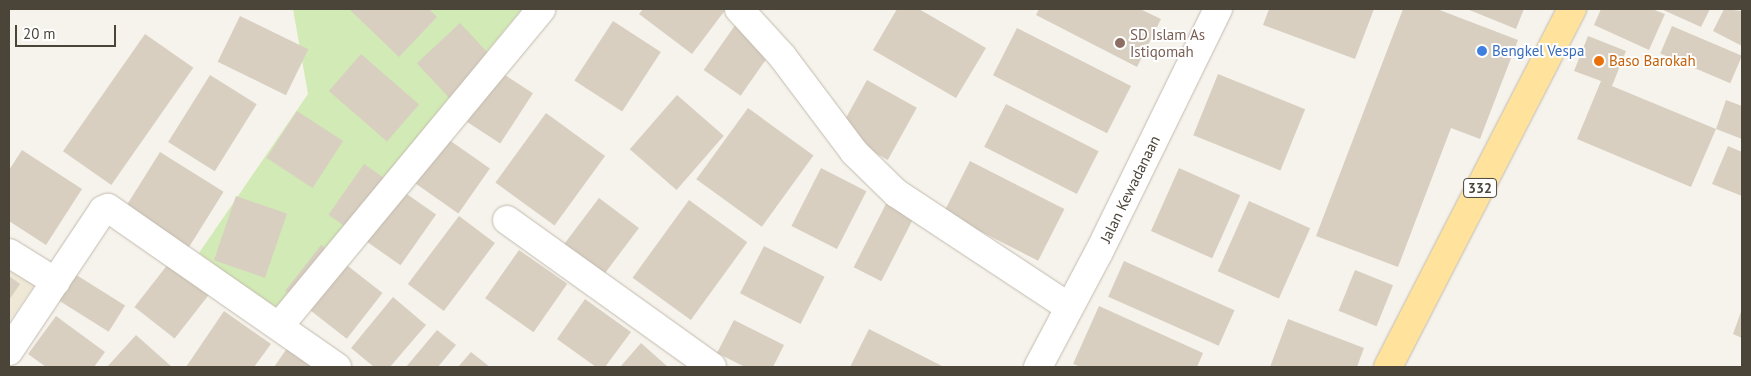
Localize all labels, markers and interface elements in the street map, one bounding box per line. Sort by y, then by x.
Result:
scale bar [18,15,119,47]
text: 20 m [23,24,56,43]
place label: SD Islam As Istiqomah [1130,25,1206,60]
marker: SD Islam As Istiqomah [1114,37,1126,49]
place label: Bengkel Vespa [1492,42,1585,60]
marker: Bengkel Vespa [1476,45,1488,57]
place label: Baso Barokah [1609,52,1696,70]
marker: Baso Barokah [1593,55,1605,67]
street label: Jalan Kewadanaan [1096,132,1164,246]
road number: 332 [1462,177,1498,200]

